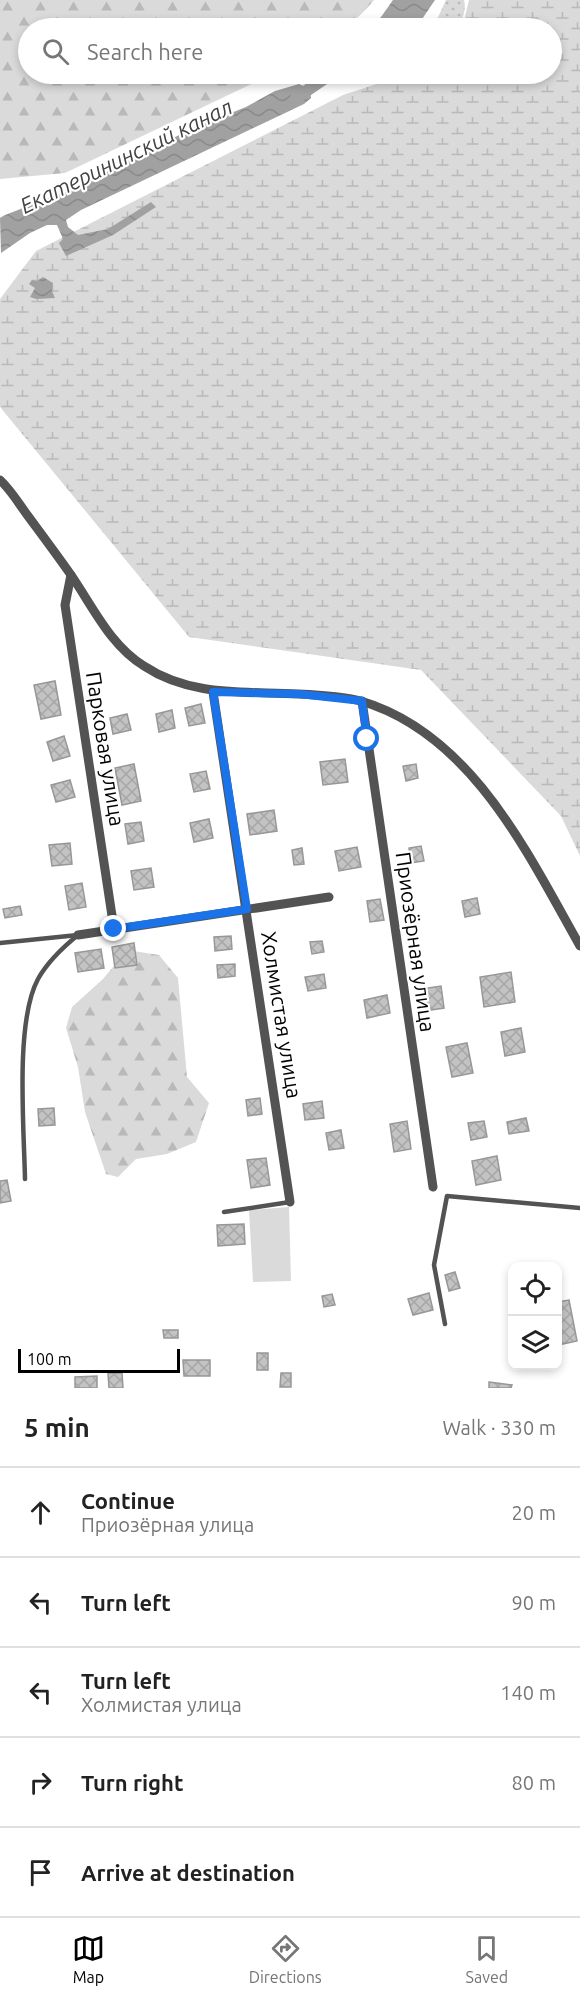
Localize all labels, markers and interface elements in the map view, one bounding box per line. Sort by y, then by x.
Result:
search box [18,18,562,84]
icon: search [39,35,72,68]
text: Search here [87,39,203,64]
water label: Екатерининский канал [16,93,236,218]
street label: Парковая улица [82,670,130,828]
route start [353,725,379,751]
street label: Приозёрная улица [391,850,441,1034]
route end [100,915,126,941]
street label: Холмистая улица [257,930,307,1100]
map controls [508,1262,562,1370]
button: locate [508,1262,562,1316]
button: layers [508,1316,562,1370]
scale bar [18,1346,180,1374]
text: 100 m [27,1350,72,1368]
text: 5 min [24,1413,90,1442]
text: Walk · 330 m [443,1416,556,1439]
text: Continue [81,1488,175,1513]
icon: ahead [24,1496,57,1529]
text: 20 m [512,1501,556,1524]
text: Приозёрная улица [81,1513,254,1536]
icon: left [24,1586,57,1619]
text: Turn left [81,1590,171,1615]
text: 90 m [512,1591,556,1614]
text: Turn left [81,1668,171,1693]
icon: left [24,1676,57,1709]
text: 140 m [500,1681,556,1704]
text: Холмистая улица [81,1693,242,1716]
icon: right [24,1766,57,1799]
text: Turn right [81,1770,183,1795]
text: 80 m [512,1771,556,1794]
icon: arrive [24,1856,57,1889]
text: Arrive at destination [81,1860,295,1885]
tab: Map [72,1932,105,1986]
tab: Directions [249,1932,322,1986]
tab: Saved [466,1932,508,1986]

